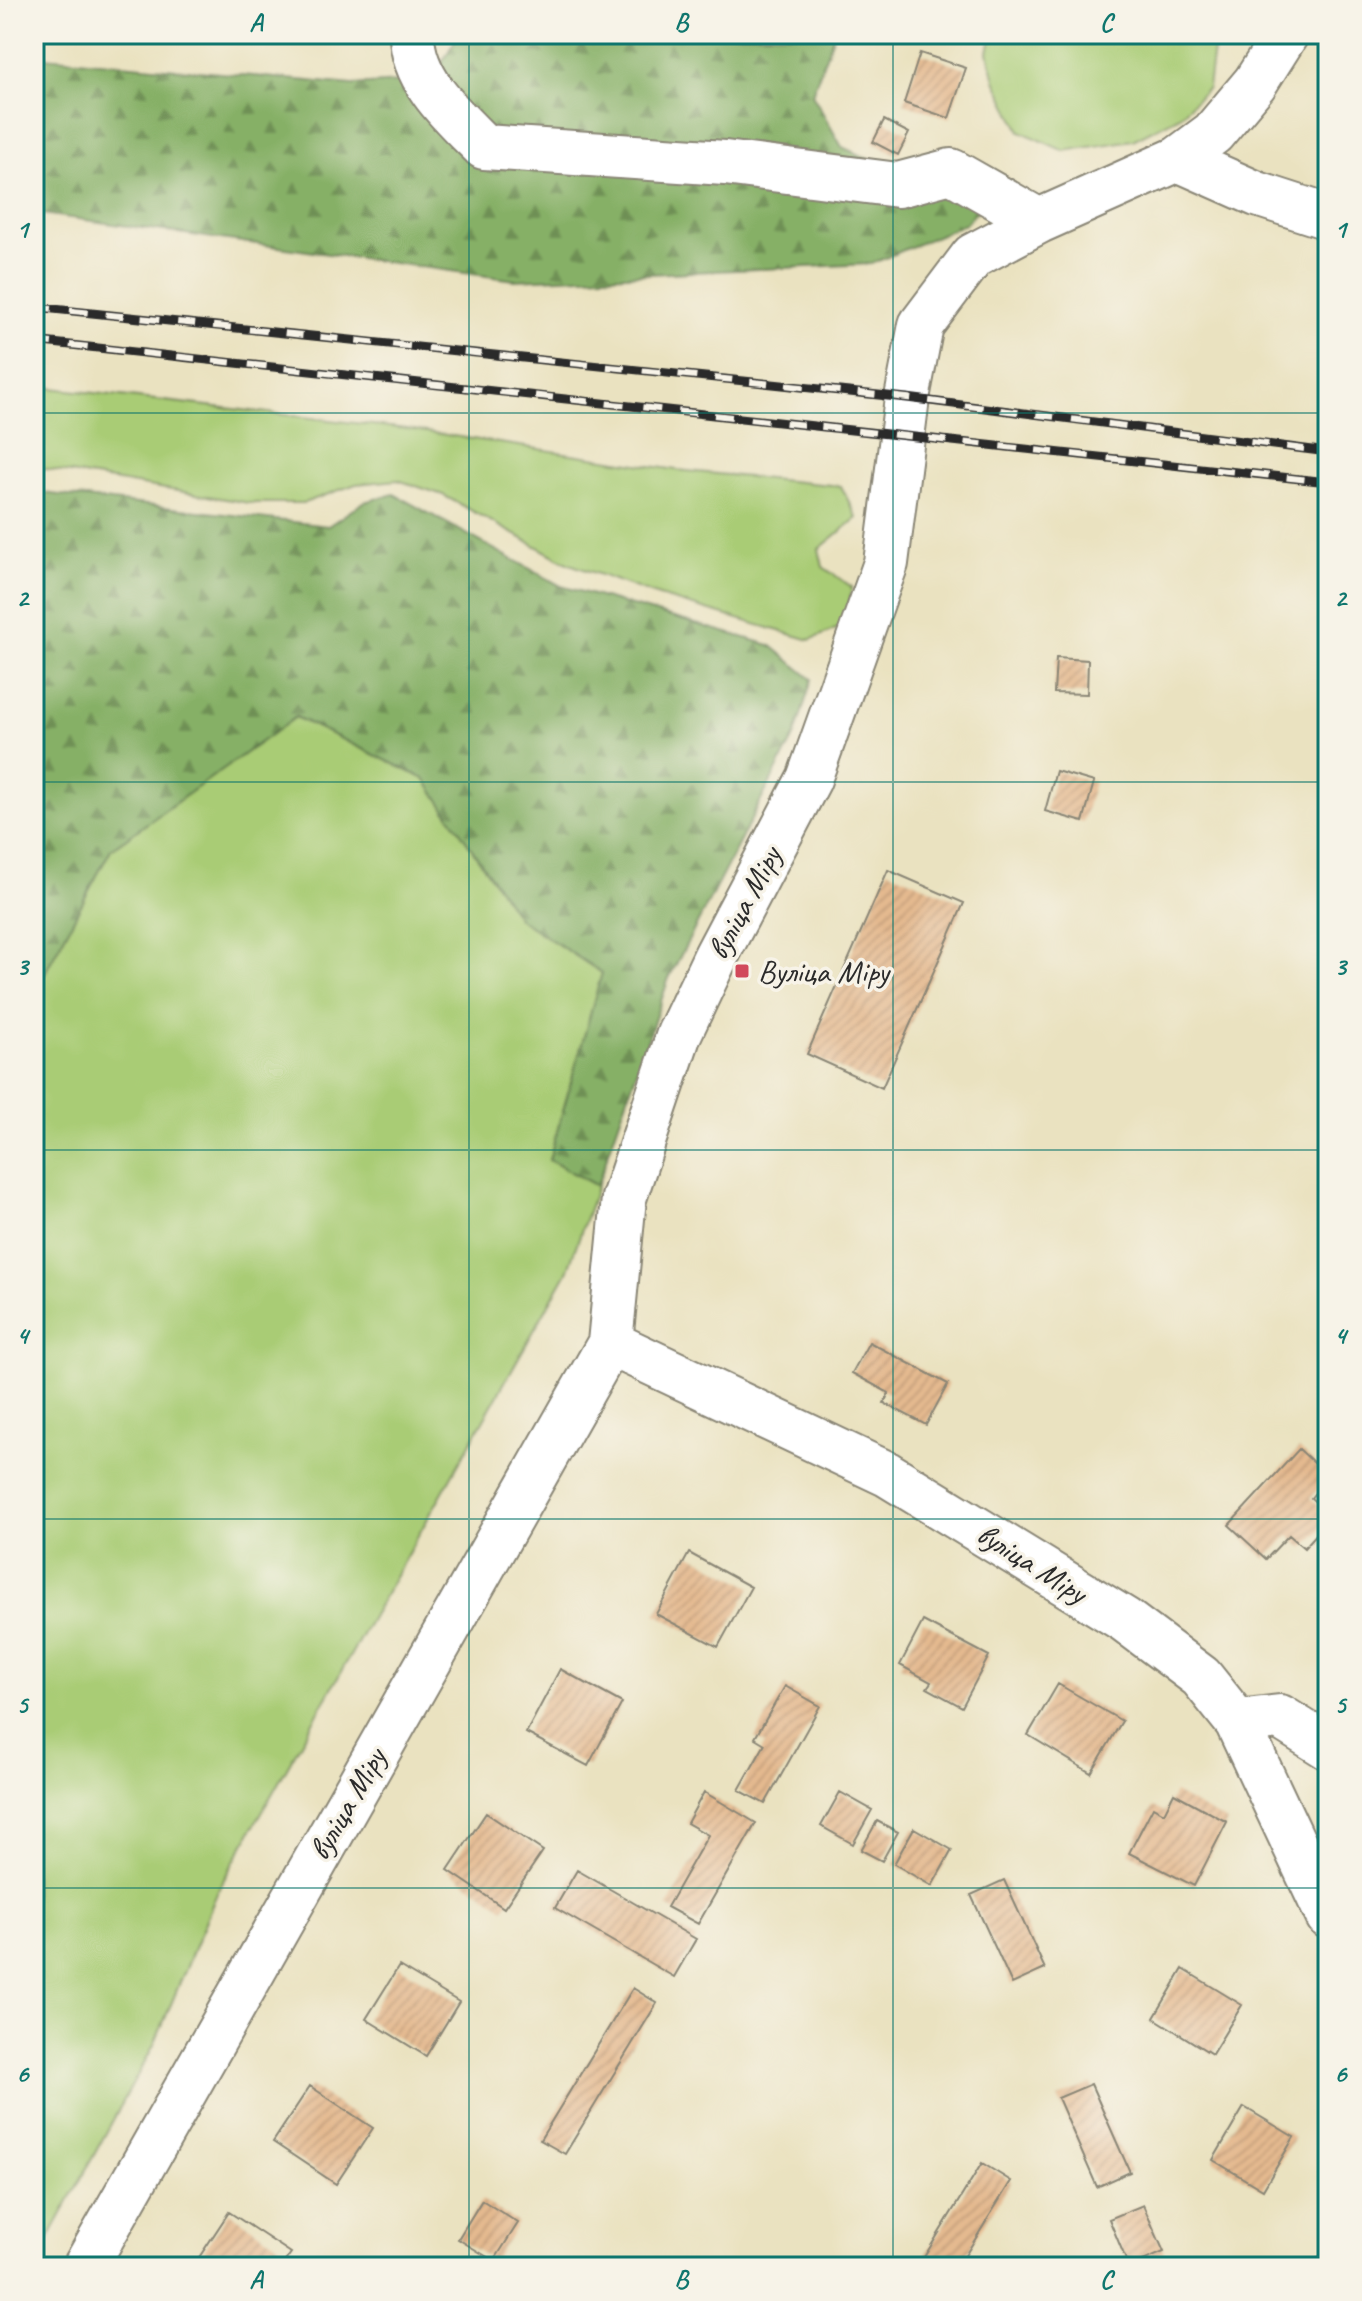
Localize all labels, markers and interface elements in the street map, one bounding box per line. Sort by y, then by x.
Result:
text: A [249,6,264,39]
text: B [674,6,690,39]
text: C [1100,6,1116,39]
text: 1 [16,213,31,246]
text: 1 [1334,213,1349,246]
text: 2 [16,581,30,614]
text: 2 [1334,581,1348,614]
street label: вуліца Міру [697,837,792,967]
text: 3 [16,950,30,983]
text: 3 [1334,950,1348,983]
place label: Вуліца Міру [758,951,892,992]
marker: Вуліца Міру [733,962,751,980]
text: 4 [16,1319,31,1352]
text: 4 [1334,1319,1349,1352]
street label: вуліца Міру [969,1513,1097,1614]
text: 5 [16,1688,30,1721]
text: 5 [1334,1688,1348,1721]
street label: вуліца Міру [299,1738,397,1867]
text: 6 [16,2057,30,2090]
text: 6 [1334,2057,1348,2090]
text: A [249,2263,264,2296]
text: B [674,2263,690,2296]
text: C [1100,2263,1116,2296]

